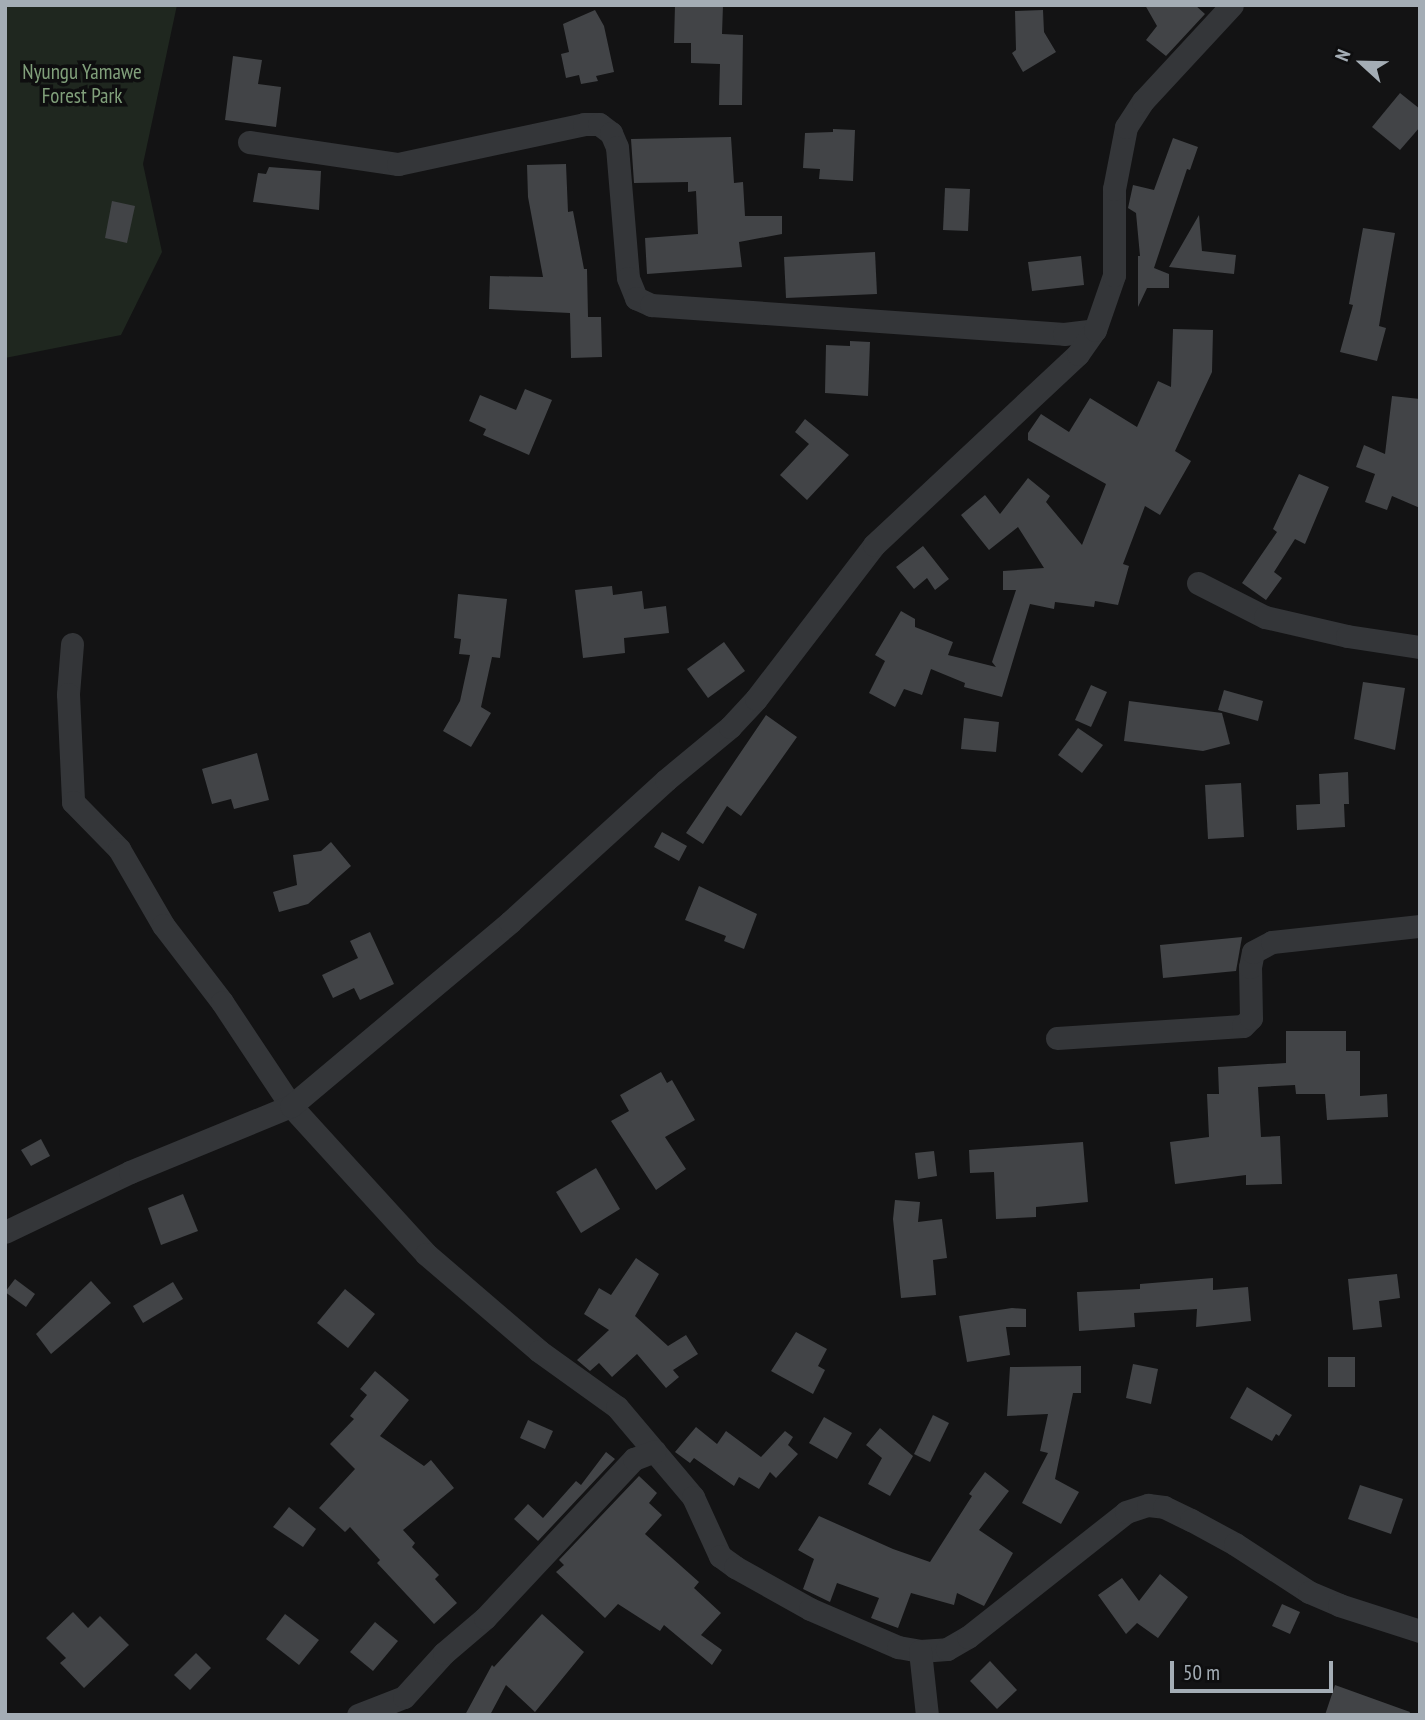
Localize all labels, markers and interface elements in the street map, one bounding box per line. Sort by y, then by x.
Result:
north arrow [1327,28,1397,98]
text: N [1329,46,1356,64]
park label: Nyungu Yamawe Forest Park [22,59,142,109]
scale bar [1173,1646,1336,1690]
text: 50 m [1183,1659,1220,1686]

